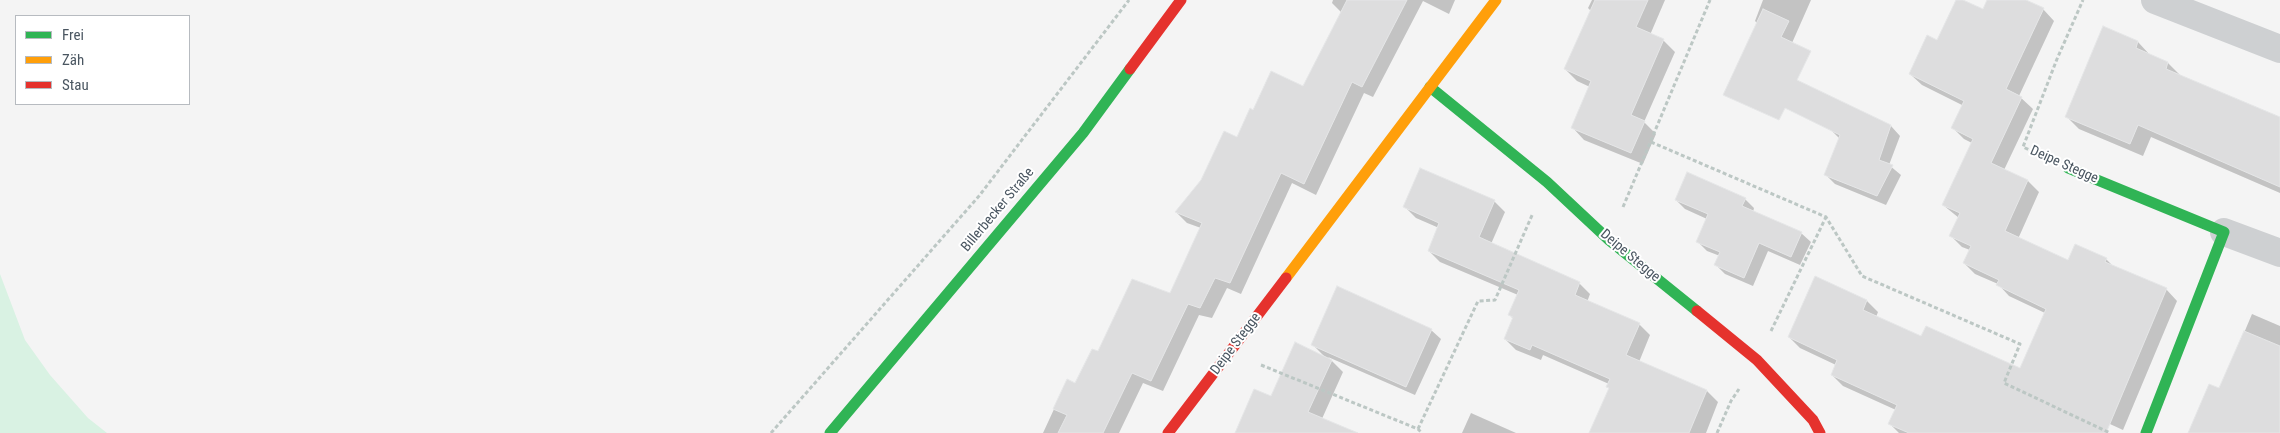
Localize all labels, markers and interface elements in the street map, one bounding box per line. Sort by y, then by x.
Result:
legend [15,15,190,105]
text: Frei [62,26,84,44]
text: Zäh [62,51,84,69]
text: Stau [62,76,89,94]
street label: Deipe Stegge [2027,143,2101,187]
street label: Billerbecker Straße [958,165,1038,255]
street label: Deipe Stegge [1597,226,1663,286]
street label: Deipe Stegge [1207,310,1265,378]

